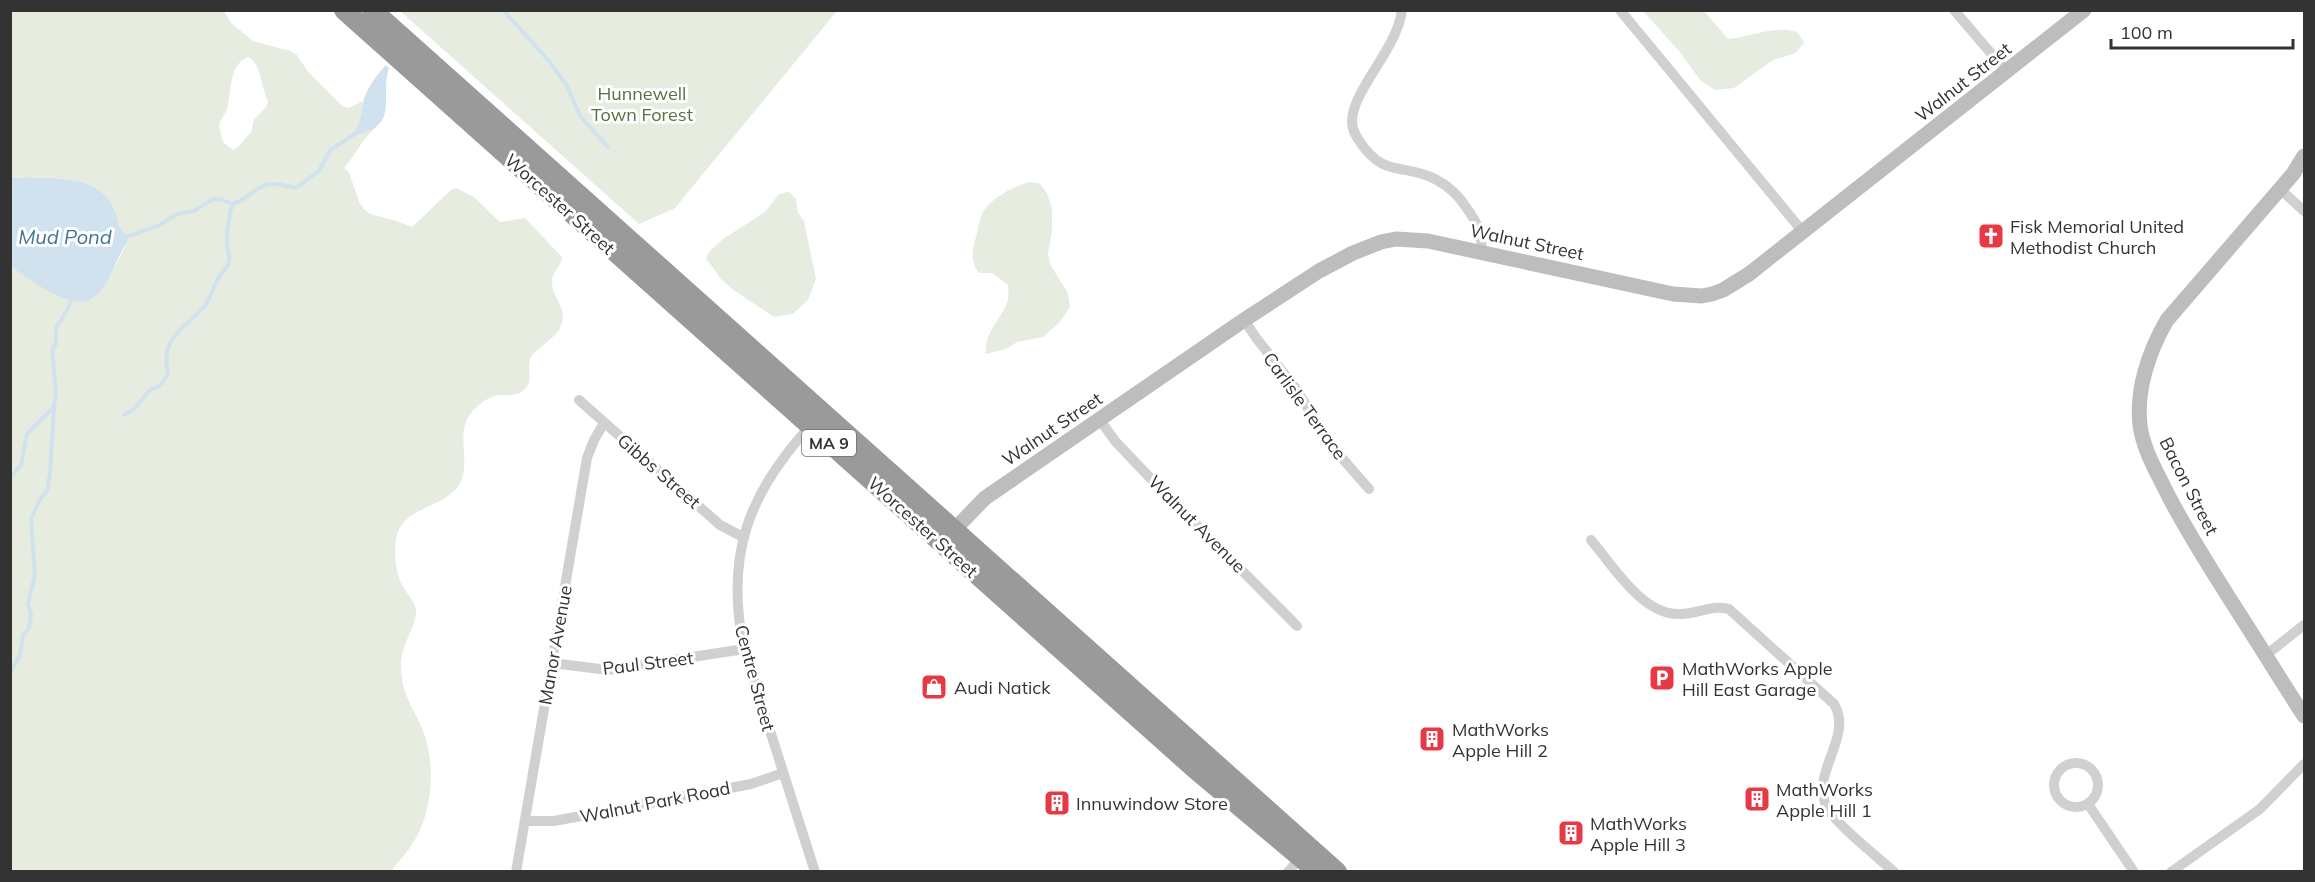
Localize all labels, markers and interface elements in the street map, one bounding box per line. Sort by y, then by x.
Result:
scale bar [2111,12,2292,50]
text: 100 m [2120,21,2173,44]
street label: Walnut Street [1910,37,2016,127]
park label: Hunnewell Town Forest [591,82,693,126]
street label: Worcester Street [500,149,620,259]
place label: Fisk Memorial United Methodist Church [2010,215,2184,259]
street label: Walnut Street [1468,219,1586,265]
church icon: Fisk Memorial United Methodist Church [1976,221,2006,251]
water label: Mud Pond [18,224,112,249]
street label: Carlisle Terrace [1258,348,1352,464]
street label: Walnut Street [998,387,1106,471]
street label: Gibbs Street [613,429,705,513]
road number: MA 9 [802,430,856,456]
street label: Bacon Street [2154,433,2224,539]
street label: Walnut Avenue [1143,470,1251,578]
street label: Worcester Street [863,472,983,582]
street label: Manor Avenue [533,583,577,707]
street label: Centre Street [730,622,780,734]
street label: Paul Street [601,646,695,680]
place label: MathWorks Apple Hill East Garage [1682,657,1833,701]
parking icon: MathWorks Apple Hill East Garage [1647,663,1677,693]
shop icon: Audi Natick [919,672,949,702]
place label: Audi Natick [954,676,1051,699]
place label: MathWorks Apple Hill 2 [1452,718,1549,762]
building icon: MathWorks Apple Hill 2 [1417,724,1447,754]
street label: Walnut Park Road [578,776,732,828]
place label: MathWorks Apple Hill 1 [1776,778,1873,822]
building icon: MathWorks Apple Hill 1 [1742,784,1772,814]
building icon: Innuwindow Store [1042,788,1072,818]
place label: Innuwindow Store [1076,792,1228,815]
place label: MathWorks Apple Hill 3 [1590,812,1687,856]
building icon: MathWorks Apple Hill 3 [1556,818,1586,848]

